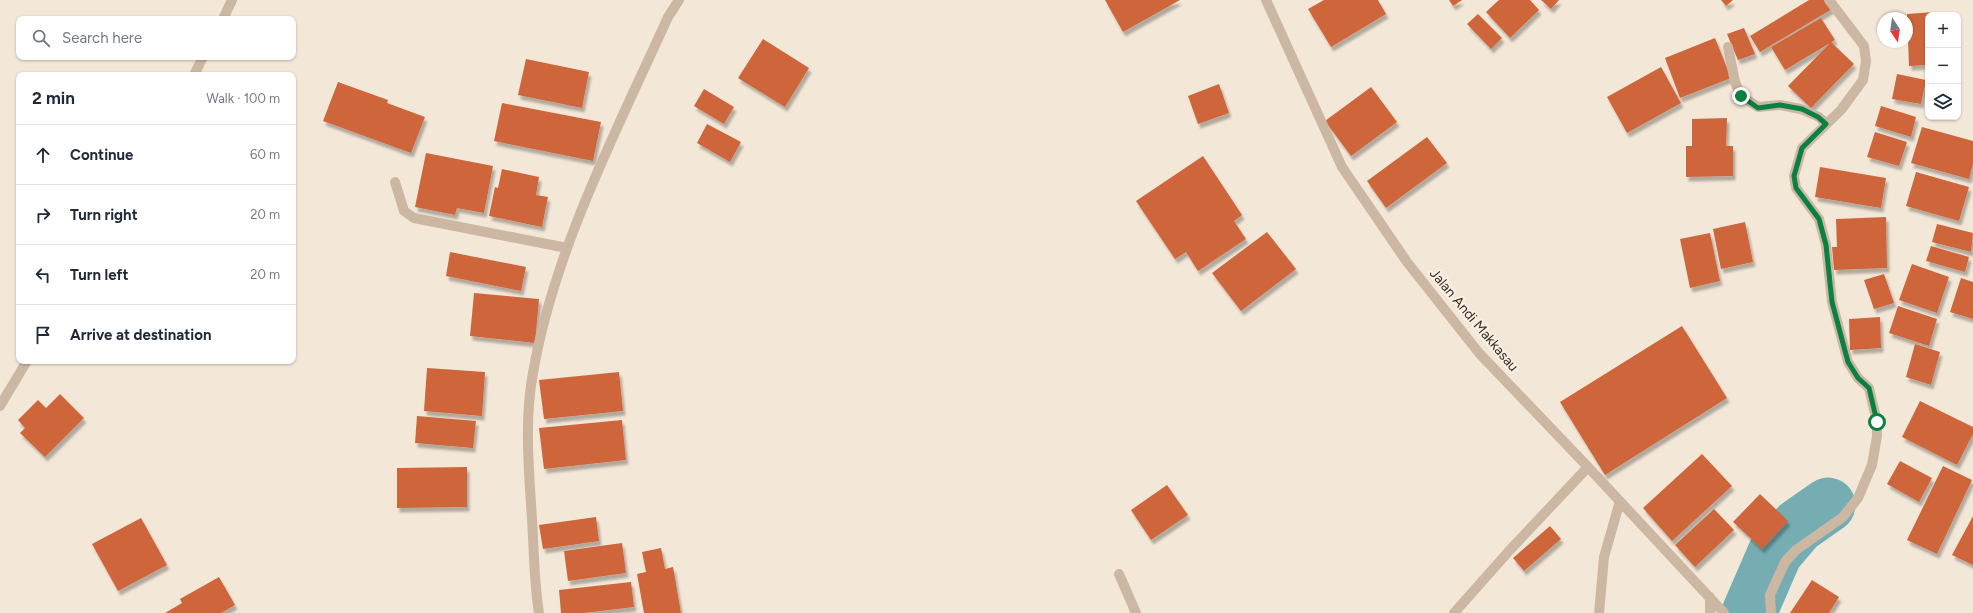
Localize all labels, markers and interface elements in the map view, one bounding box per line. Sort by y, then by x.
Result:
north arrow [1877,12,1913,48]
map controls [1925,12,1961,120]
button: + [1925,12,1961,48]
search box [16,16,296,60]
icon: search [30,27,52,49]
text: Search here [62,29,142,47]
button: − [1925,48,1961,84]
button: layers [1925,84,1961,120]
route end [1732,87,1750,105]
text: 2 min [32,88,75,108]
text: Walk · 100 m [206,91,280,106]
icon: ahead [32,144,54,166]
text: Continue [70,146,133,164]
text: 60 m [250,147,280,162]
icon: right [32,204,54,226]
text: Turn right [70,206,138,224]
text: 20 m [250,207,280,222]
icon: left [32,264,54,286]
street label: Jalan Andi Makkasau [1426,265,1522,375]
text: Turn left [70,266,128,284]
text: 20 m [250,267,280,282]
icon: arrive [32,324,54,346]
text: Arrive at destination [70,326,211,344]
route start [1868,413,1886,431]

